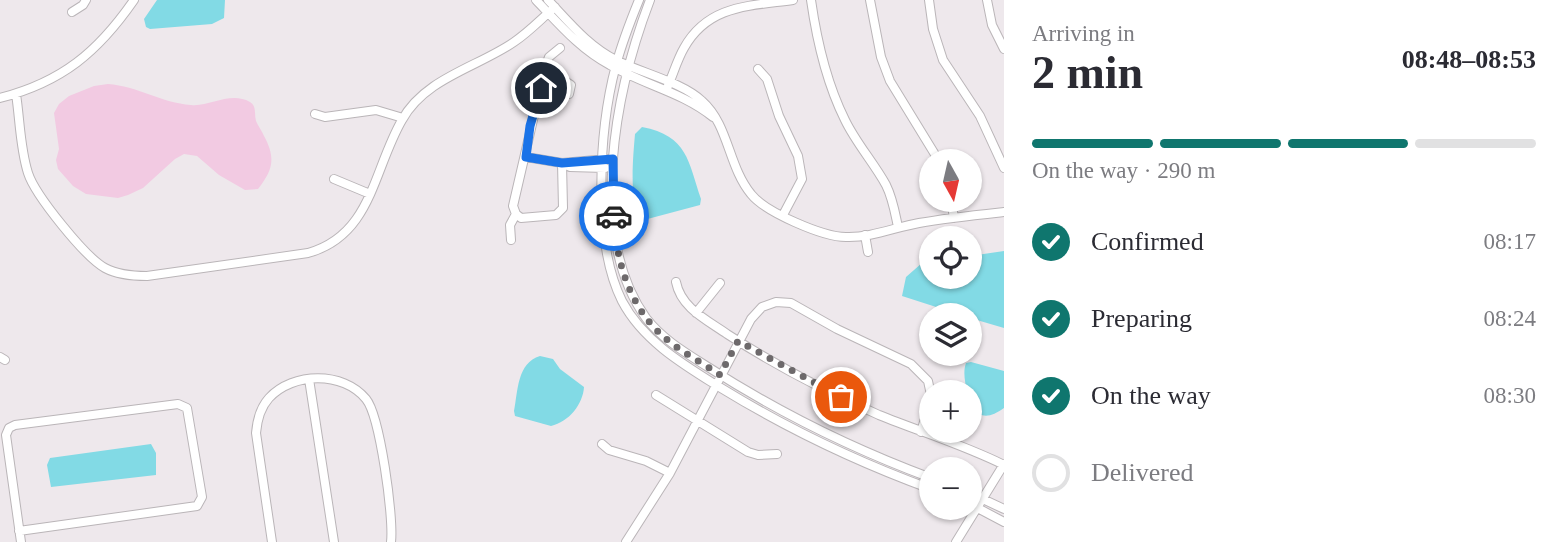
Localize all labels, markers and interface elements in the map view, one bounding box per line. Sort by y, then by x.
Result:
text: Arriving in [1032,21,1135,46]
text: 08:48–08:53 [1402,45,1536,74]
text: 2 min [1032,47,1143,98]
pin [511,58,571,118]
icon: home [522,69,560,107]
north arrow [919,149,982,212]
map controls [919,149,982,520]
text: On the way · 290 m [1032,158,1215,183]
courier [579,181,649,251]
icon: car [595,197,633,235]
icon: check [1032,223,1070,261]
button: locate [919,226,982,289]
text: Confirmed [1091,227,1204,256]
text: 08:17 [1484,229,1536,254]
icon: check [1032,300,1070,338]
button: layers [919,303,982,366]
text: Preparing [1091,304,1192,333]
text: 08:24 [1484,306,1536,331]
pin [811,367,871,427]
icon: check [1032,377,1070,415]
icon: bag [822,378,860,416]
button: + [919,380,982,443]
text: On the way [1091,381,1211,410]
text: 08:30 [1484,383,1536,408]
button: − [919,457,982,520]
text: Delivered [1091,458,1194,487]

